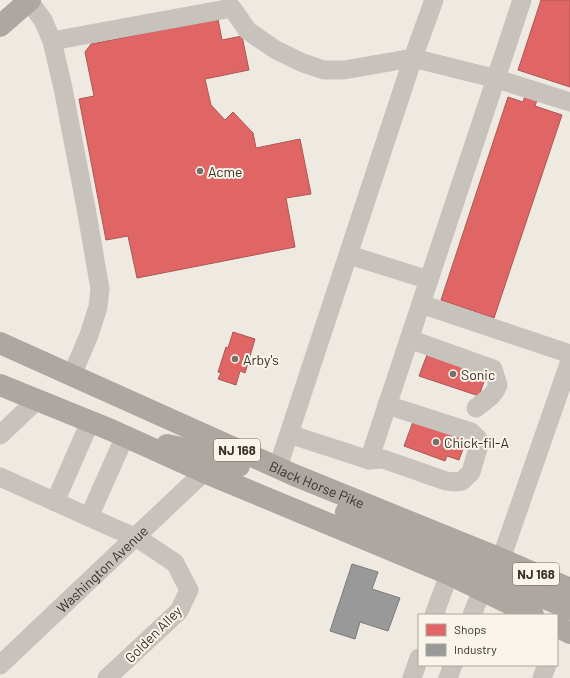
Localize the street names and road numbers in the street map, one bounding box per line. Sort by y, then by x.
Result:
road number: NJ 168 [214,439,260,461]
street label: Black Horse Pike [267,457,367,511]
street label: Washington Avenue [53,522,151,616]
road number: NJ 168 [513,563,559,585]
street label: Golden Alley [121,602,185,666]

